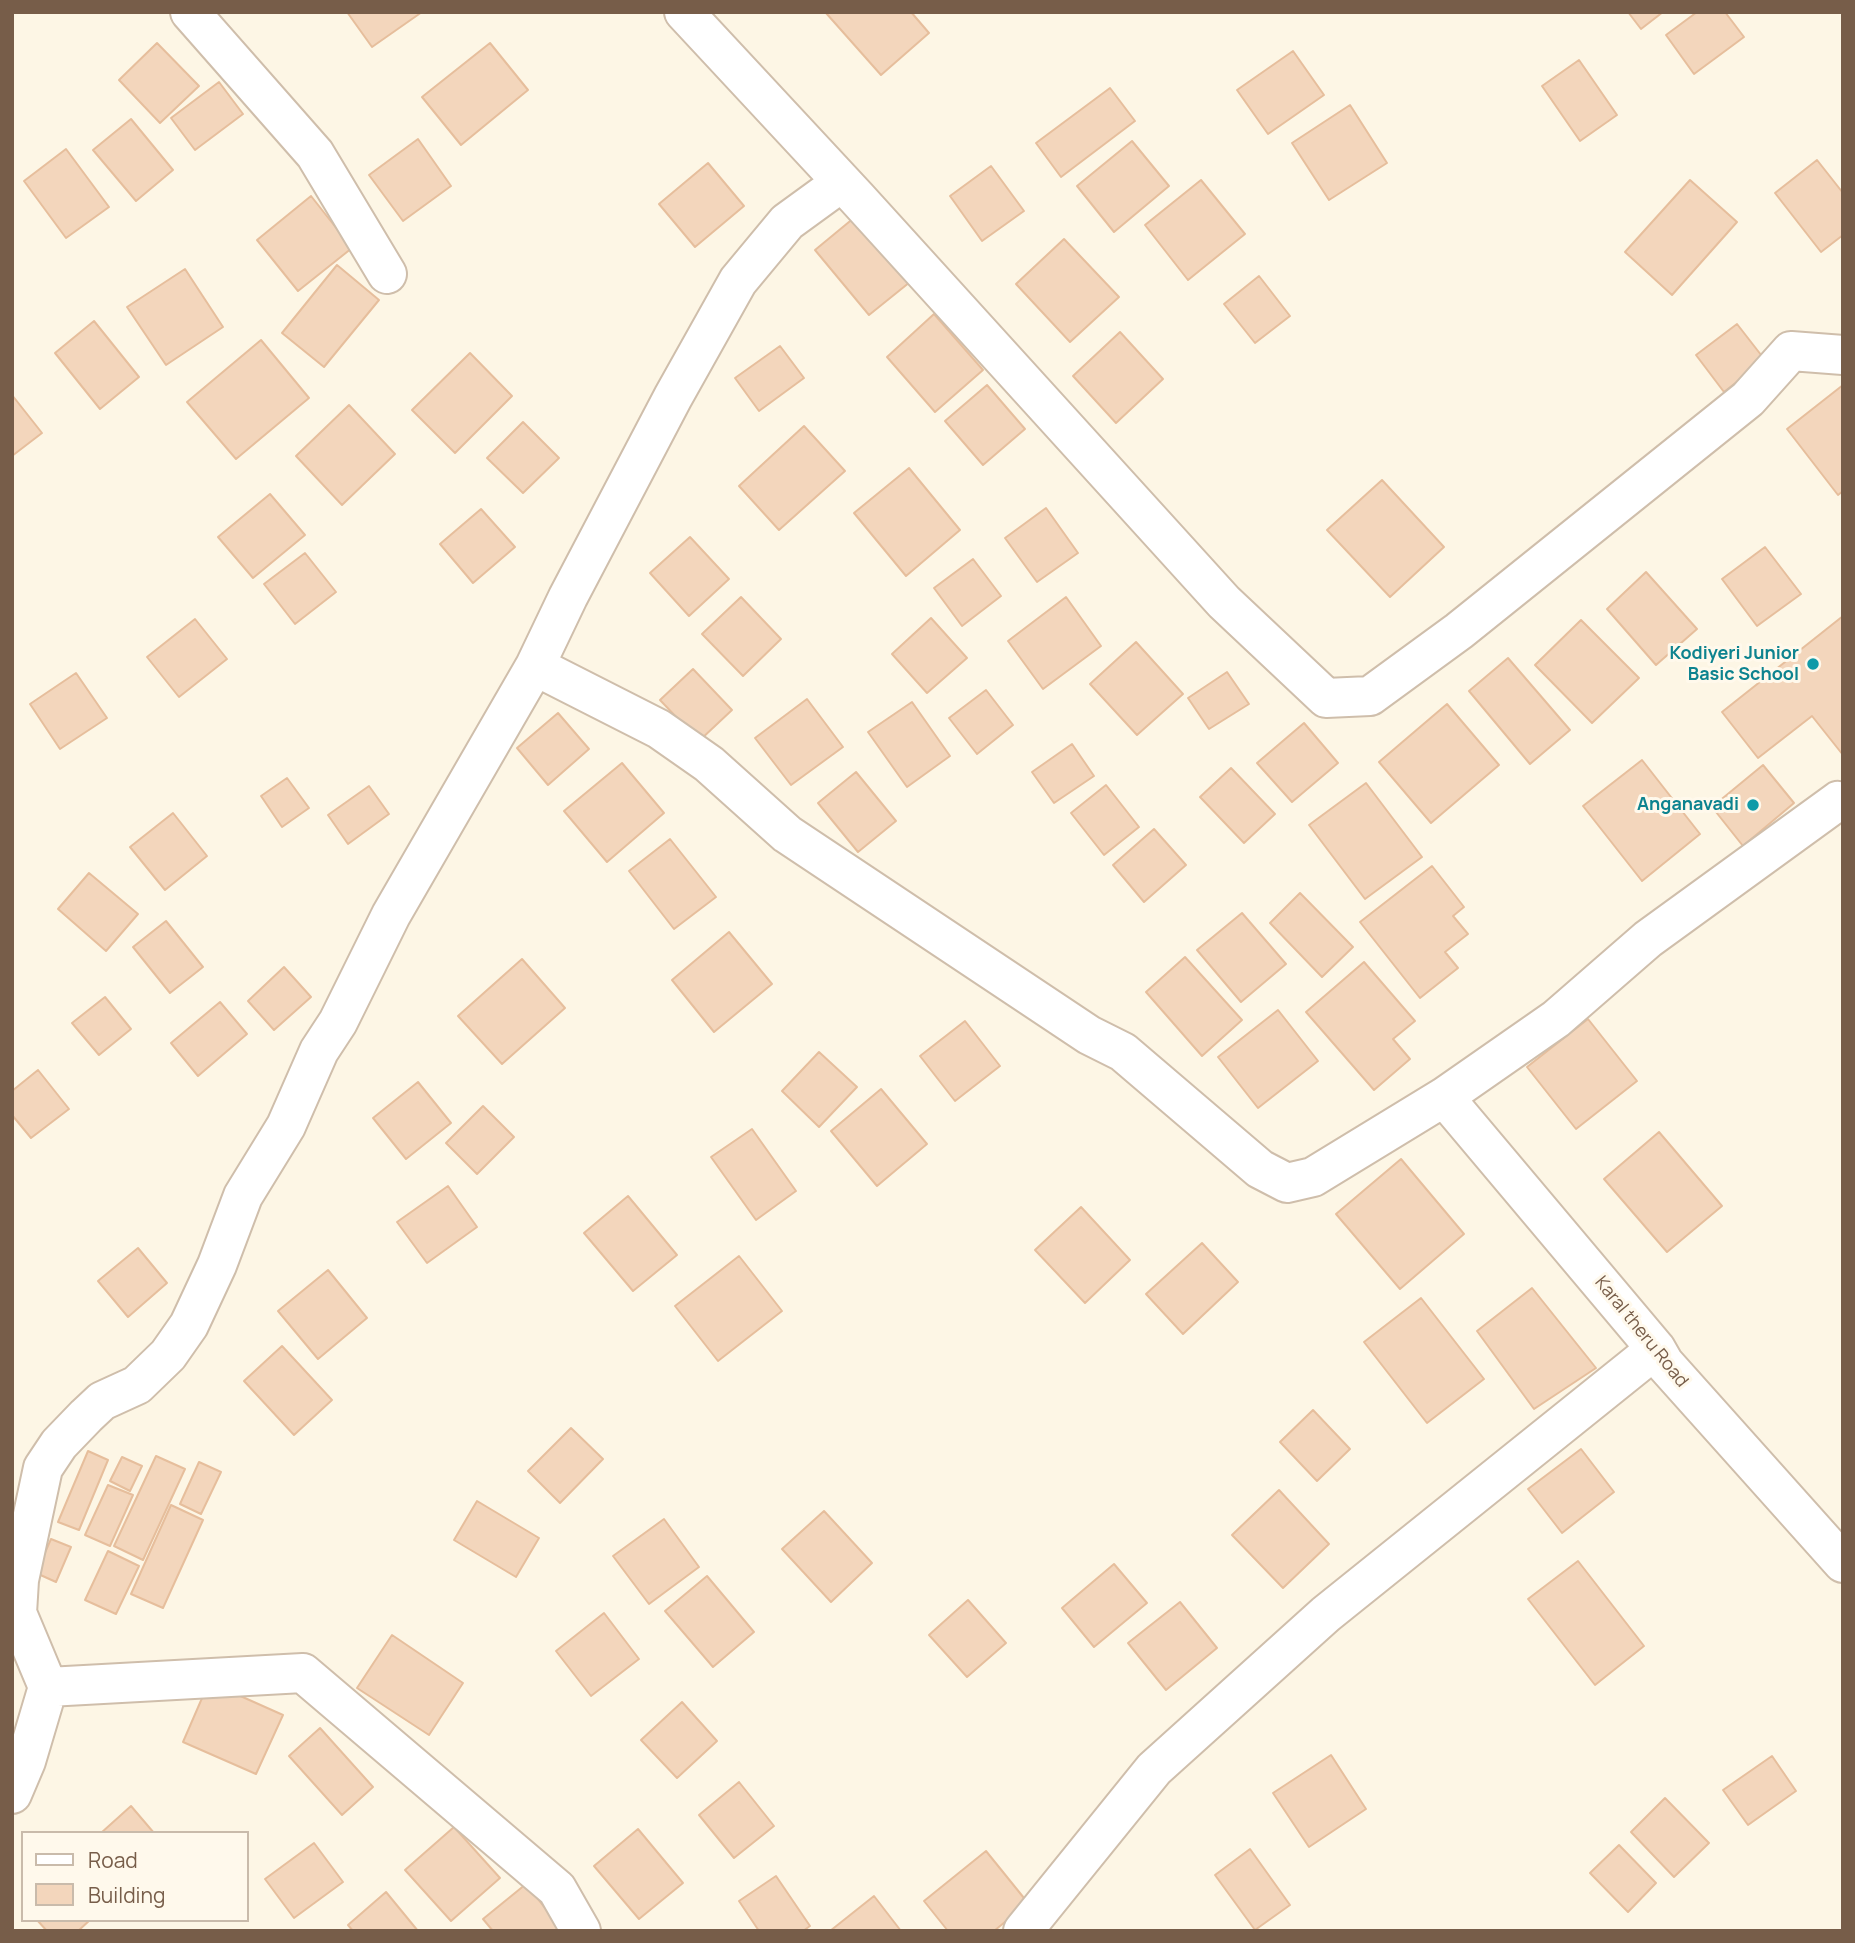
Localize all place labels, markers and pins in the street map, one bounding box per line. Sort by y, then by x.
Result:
place label: Kodiyeri Junior Basic School [1670,643,1799,686]
marker: Kodiyeri Junior Basic School [1805,656,1821,672]
place label: Anganavadi [1637,794,1739,816]
marker: Anganavadi [1745,797,1761,813]

